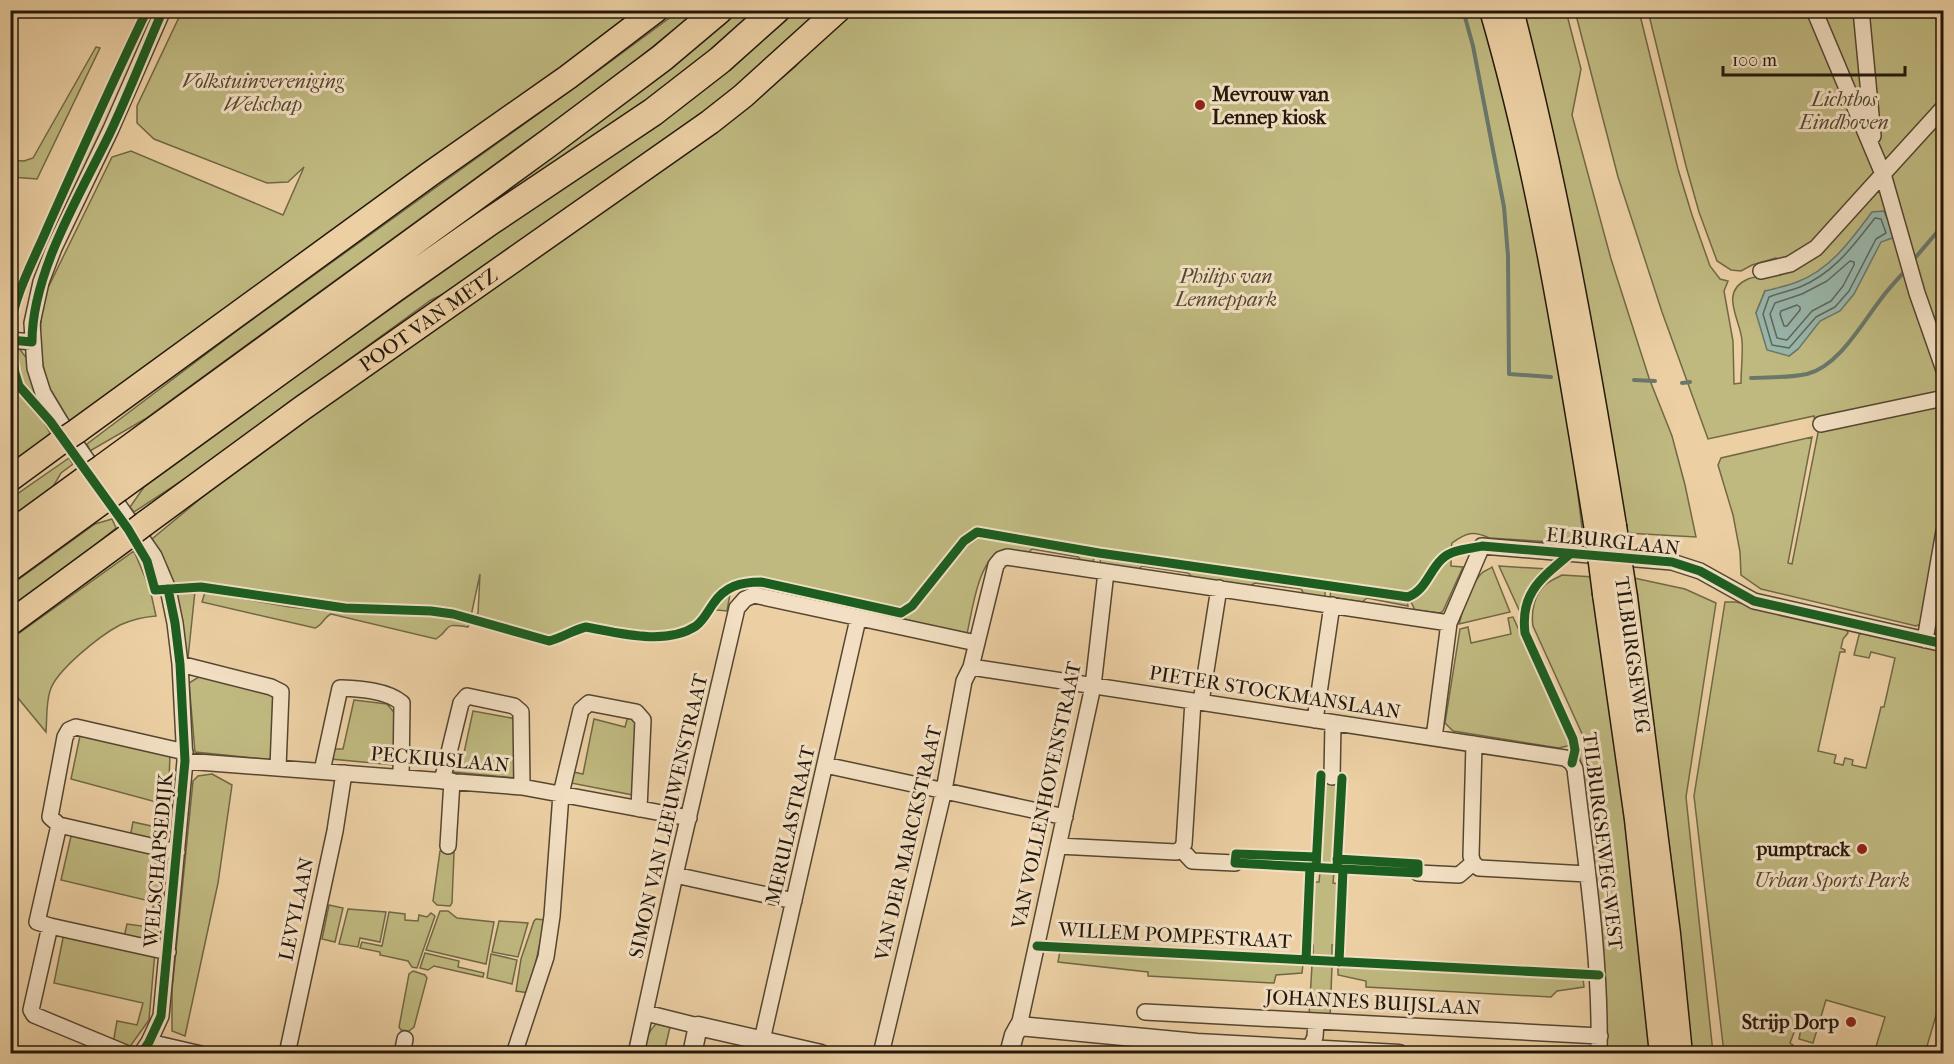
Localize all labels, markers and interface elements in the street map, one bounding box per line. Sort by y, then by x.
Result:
scale bar [1723,39,1904,77]
text: 100 m [1732,50,1777,71]
park label: Volkstuinvereniging Welschap [182,70,345,116]
place label: Mevrouw van Lennep kiosk [1211,83,1330,129]
park label: Lichtbos Eindhoven [1798,88,1889,134]
marker: Mevrouw van Lennep kiosk [1193,98,1207,112]
street label: POOT VAN METZ [355,263,502,377]
park label: Philips van Lenneppark [1173,265,1277,311]
street label: ELBURGLAAN [1545,523,1681,560]
street label: TILBURGSEWEG [1610,575,1655,735]
street label: VAN VOLLENHOVENSTRAAT [1007,659,1086,932]
street label: PIETER STOCKMANSLAAN [1148,661,1402,724]
street label: SIMON VAN LEEUWENSTRAAT [625,671,713,961]
street label: VAN DER MARCKSTRAAT [870,723,947,964]
street label: TILBURGSEWEG-WEST [1578,731,1627,952]
street label: PECKIUSLAAN [370,742,510,777]
street label: MERULASTRAAT [761,743,820,907]
street label: WELSCHAPSEDIJK [139,770,178,950]
place label: pumptrack [1756,838,1851,861]
marker: pumptrack [1855,842,1869,856]
street label: LEVYLAAN [274,855,319,963]
park label: Urban Sports Park [1754,869,1910,892]
street label: WILLEM POMPESTRAAT [1057,918,1293,953]
street label: JOHANNES BUIJSLAAN [1262,985,1482,1020]
place label: Strijp Dorp [1742,1011,1839,1034]
marker: Strijp Dorp [1844,1015,1858,1029]

